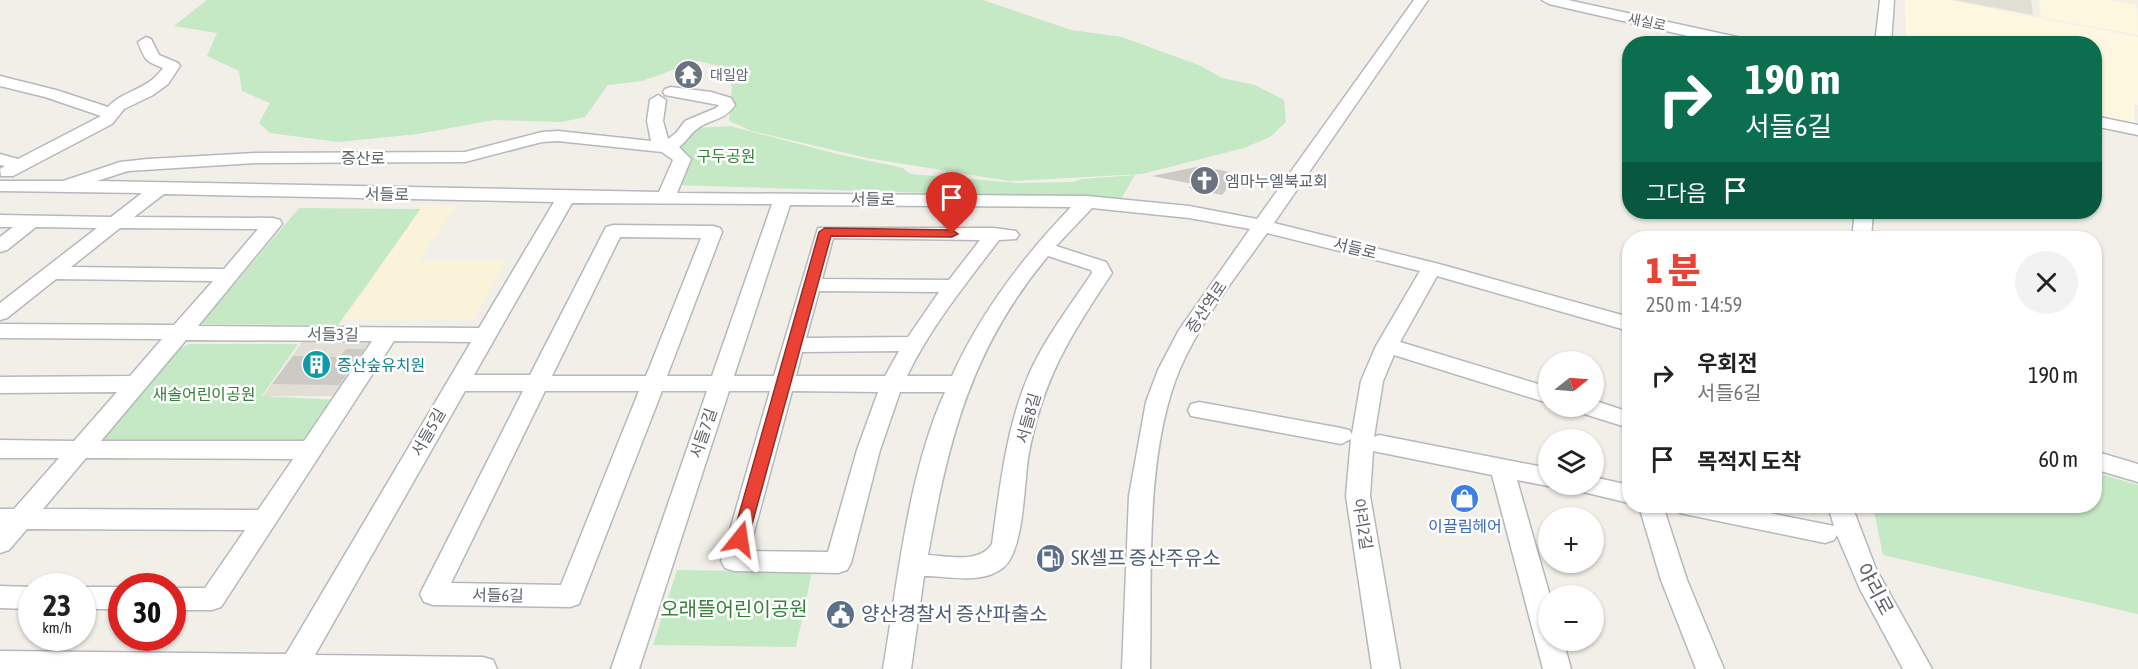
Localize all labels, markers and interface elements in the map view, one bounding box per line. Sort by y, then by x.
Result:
street label: 새실로 [1626,10,1668,34]
text: 190 m [1745,55,1840,103]
temple icon: 대일암 [673,59,705,91]
icon: right [1646,60,1724,138]
place label: 대일암 [710,67,749,83]
text: 서들6길 [1745,111,1832,142]
park label: 구두공원 [697,147,755,165]
street label: 증산로 [341,149,385,167]
church icon: 엠마누엘북교회 [1188,165,1220,197]
pin [926,172,977,234]
place label: 엠마누엘북교회 [1225,172,1328,190]
icon: arrive [1719,174,1752,207]
text: 그다음 [1646,180,1707,206]
icon: arrive [935,181,968,214]
street label: 서들로 [365,185,410,203]
street label: 서들로 [851,190,896,208]
street label: 서들로 [1331,234,1379,262]
text: 1 분 [1646,249,1701,291]
button: close [2015,251,2078,314]
street label: 증산역로 [1182,277,1230,336]
text: 250 m · 14:59 [1646,293,1742,316]
street label: 서들3길 [307,325,359,343]
building icon: 증산숲유치원 [300,349,332,381]
text: 우회전 [1697,350,1758,376]
north arrow [1538,351,1604,417]
map controls [1538,351,1604,651]
place label: 증산숲유치원 [337,356,425,374]
icon: right [1646,359,1679,392]
text: 190 m [2028,362,2078,388]
text: 서들6길 [1697,381,1762,404]
park label: 새솔어린이공원 [152,385,256,403]
street label: 서들8길 [1012,391,1044,445]
street label: 서들5길 [407,405,449,459]
street label: 서들7길 [686,406,720,460]
button: layers [1538,429,1604,495]
icon: arrive [1646,443,1679,476]
text: 60 m [2038,446,2078,472]
text: 목적지 도착 [1697,448,1801,474]
shop icon: 이끌림헤어 [1449,482,1481,514]
street label: 야리2길 [1350,497,1376,551]
position arrow [708,507,772,571]
button: + [1538,507,1604,573]
place label: 이끌림헤어 [1428,517,1502,535]
fuel station icon: SK셀프 증산주유소 [1034,542,1066,574]
place label: SK셀프 증산주유소 [1071,546,1221,569]
street label: 야리로 [1852,559,1899,619]
speed limit sign: 30 [108,573,186,651]
button: − [1538,585,1604,651]
street label: 서들6길 [472,586,524,604]
text: 23 [43,588,71,622]
park label: 오래뜰어린이공원 [660,597,808,620]
public building icon: 양산경찰서 증산파출소 [824,598,856,630]
place label: 양산경찰서 증산파출소 [861,602,1048,625]
text: km/h [42,619,72,636]

